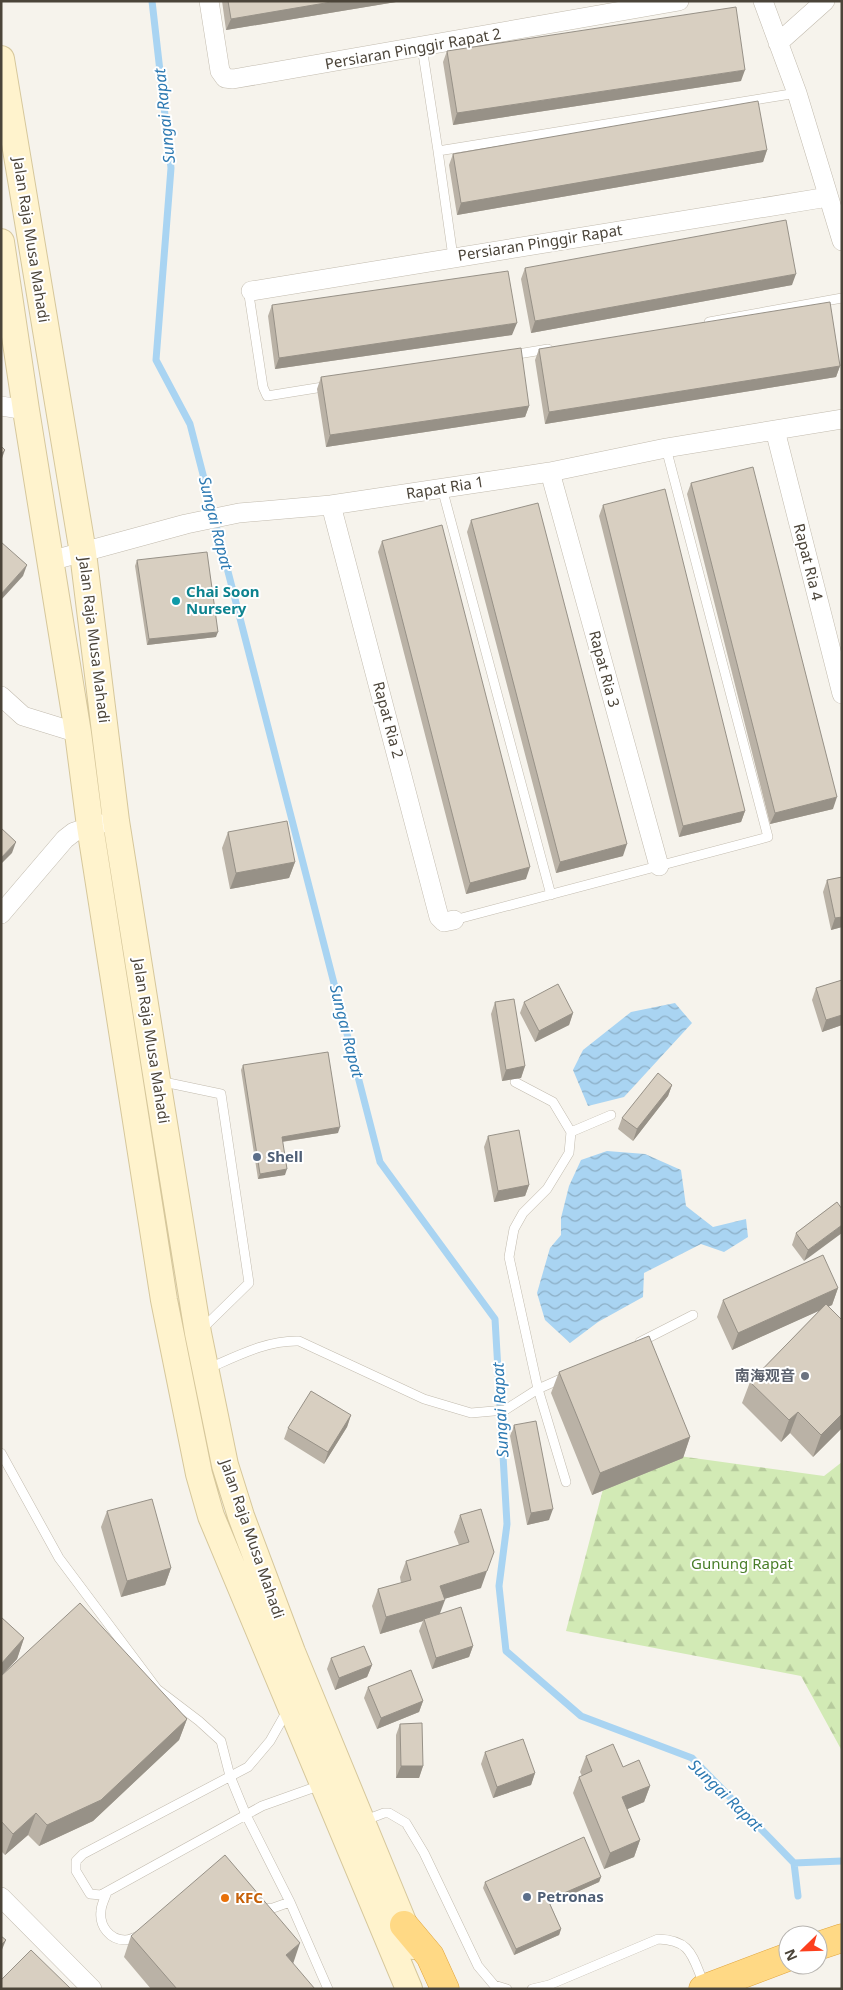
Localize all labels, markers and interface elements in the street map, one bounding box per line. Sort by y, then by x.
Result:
street label: Persiaran Pinggir Rapat 2 [323,23,503,73]
water label: Sungai Rapat [148,67,180,164]
street label: Jalan Raja Musa Mahadi [9,154,55,324]
street label: Persiaran Pinggir Rapat [456,219,624,265]
street label: Rapat Ria 1 [404,471,485,503]
water label: Sungai Rapat [194,474,238,572]
street label: Rapat Ria 4 [790,521,828,603]
street label: Jalan Raja Musa Mahadi [75,554,115,724]
place label: Chai Soon Nursery [186,581,260,618]
marker: Chai Soon Nursery [170,595,182,607]
street label: Rapat Ria 3 [585,628,625,709]
street label: Rapat Ria 2 [369,679,409,760]
street label: Jalan Raja Musa Mahadi [129,955,175,1125]
water label: Sungai Rapat [325,982,369,1080]
place label: Shell [267,1146,303,1166]
marker: Shell [251,1151,263,1163]
water label: Sungai Rapat [486,1361,513,1458]
place label: 南海观音 [735,1365,795,1385]
marker: 南海观音 [799,1370,811,1382]
street label: Jalan Raja Musa Mahadi [216,1455,290,1621]
park label: Gunung Rapat [691,1553,794,1573]
water label: Sungai Rapat [684,1754,768,1836]
place label: Petronas [537,1886,604,1906]
place label: KFC [235,1887,263,1907]
marker: Petronas [521,1891,533,1903]
marker: KFC [219,1892,231,1904]
north arrow [778,1925,828,1975]
text: N [780,1946,802,1964]

